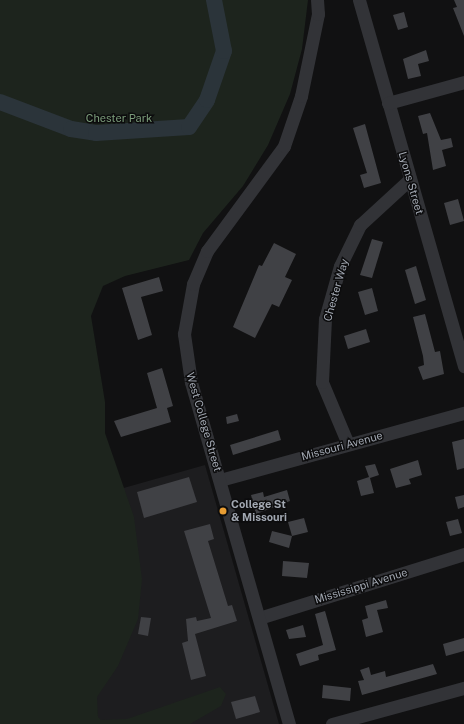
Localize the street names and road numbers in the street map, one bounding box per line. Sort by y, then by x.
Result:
street label: Lyons Street [396,150,426,216]
street label: Chester Way [321,257,351,323]
street label: West College Street [184,371,224,473]
street label: Missouri Avenue [300,429,384,463]
street label: Mississippi Avenue [313,566,409,606]

